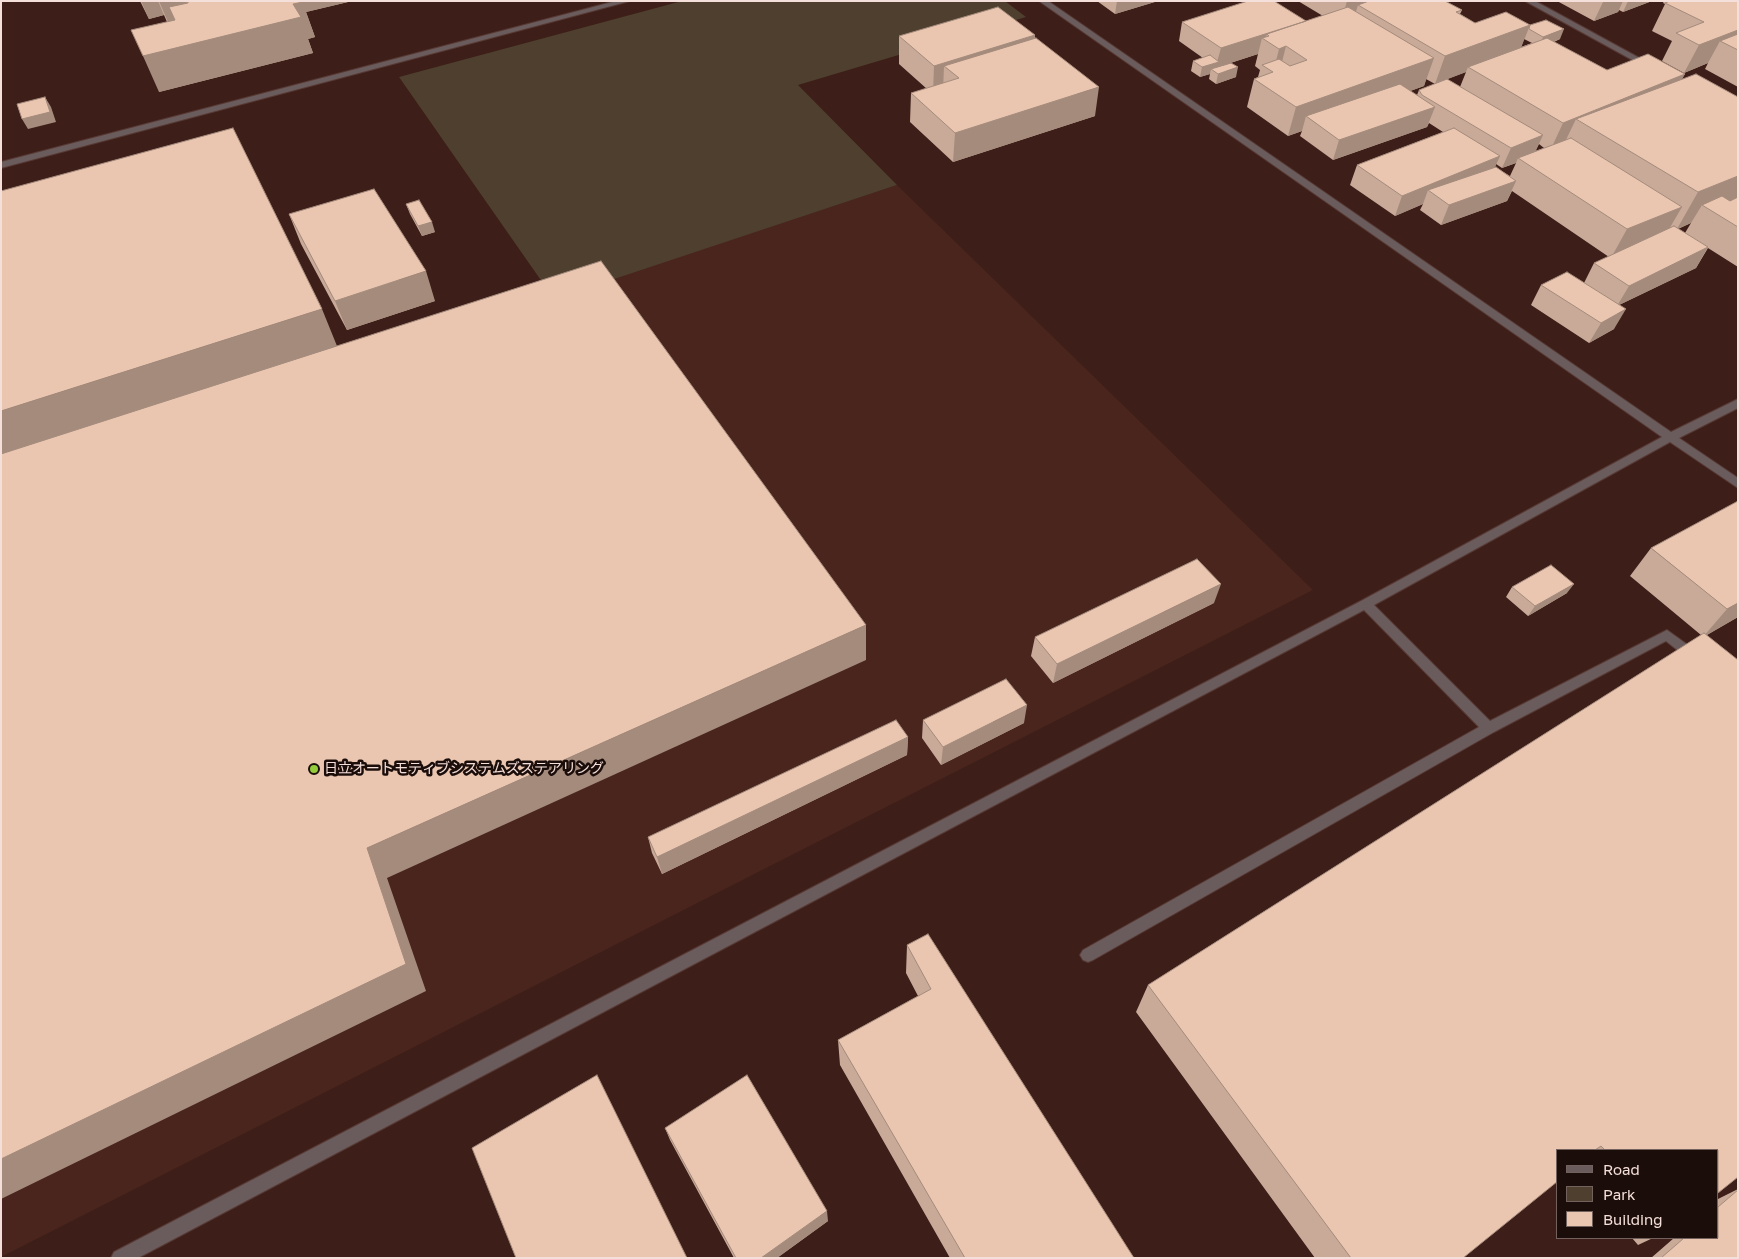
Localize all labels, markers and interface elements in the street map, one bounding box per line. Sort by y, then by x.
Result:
place label: 日立オートモティブシステムズステアリング [324,761,604,777]
marker: 日立オートモティブシステムズステアリング [308,763,320,775]
legend [1556,1149,1719,1239]
text: Road [1603,1160,1640,1178]
text: Park [1603,1185,1635,1203]
text: Building [1603,1210,1663,1228]

